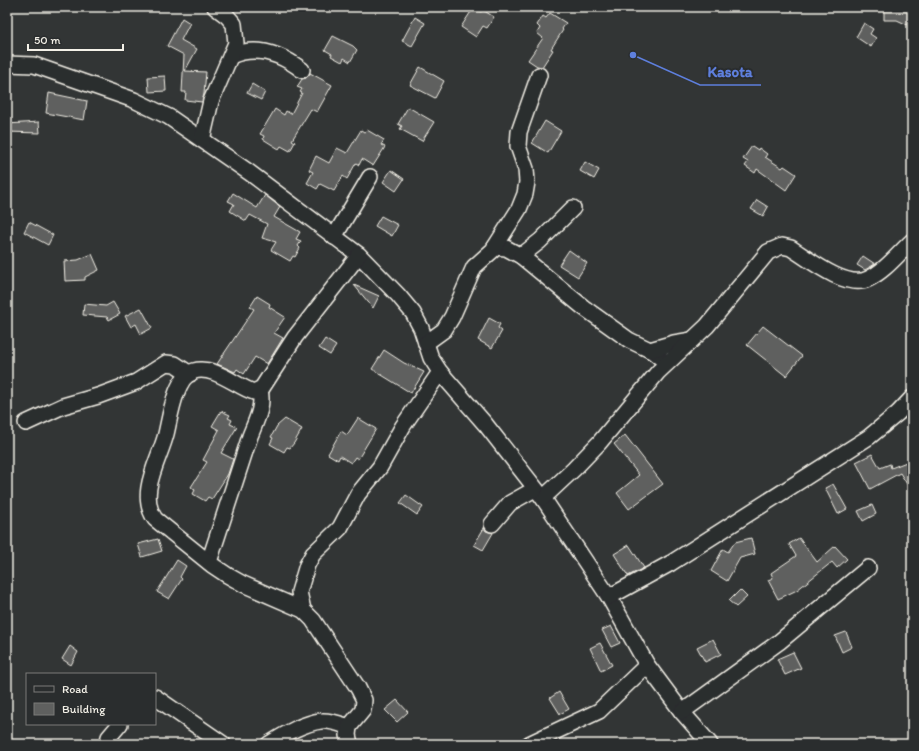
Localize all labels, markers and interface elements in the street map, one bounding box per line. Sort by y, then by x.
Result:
scale bar [28,26,123,52]
text: 50 m [34,33,60,47]
callout: Kasota [700,58,761,85]
text: Kasota [707,63,753,81]
legend [26,673,156,725]
text: Road [62,682,88,696]
text: Building [62,702,106,716]

